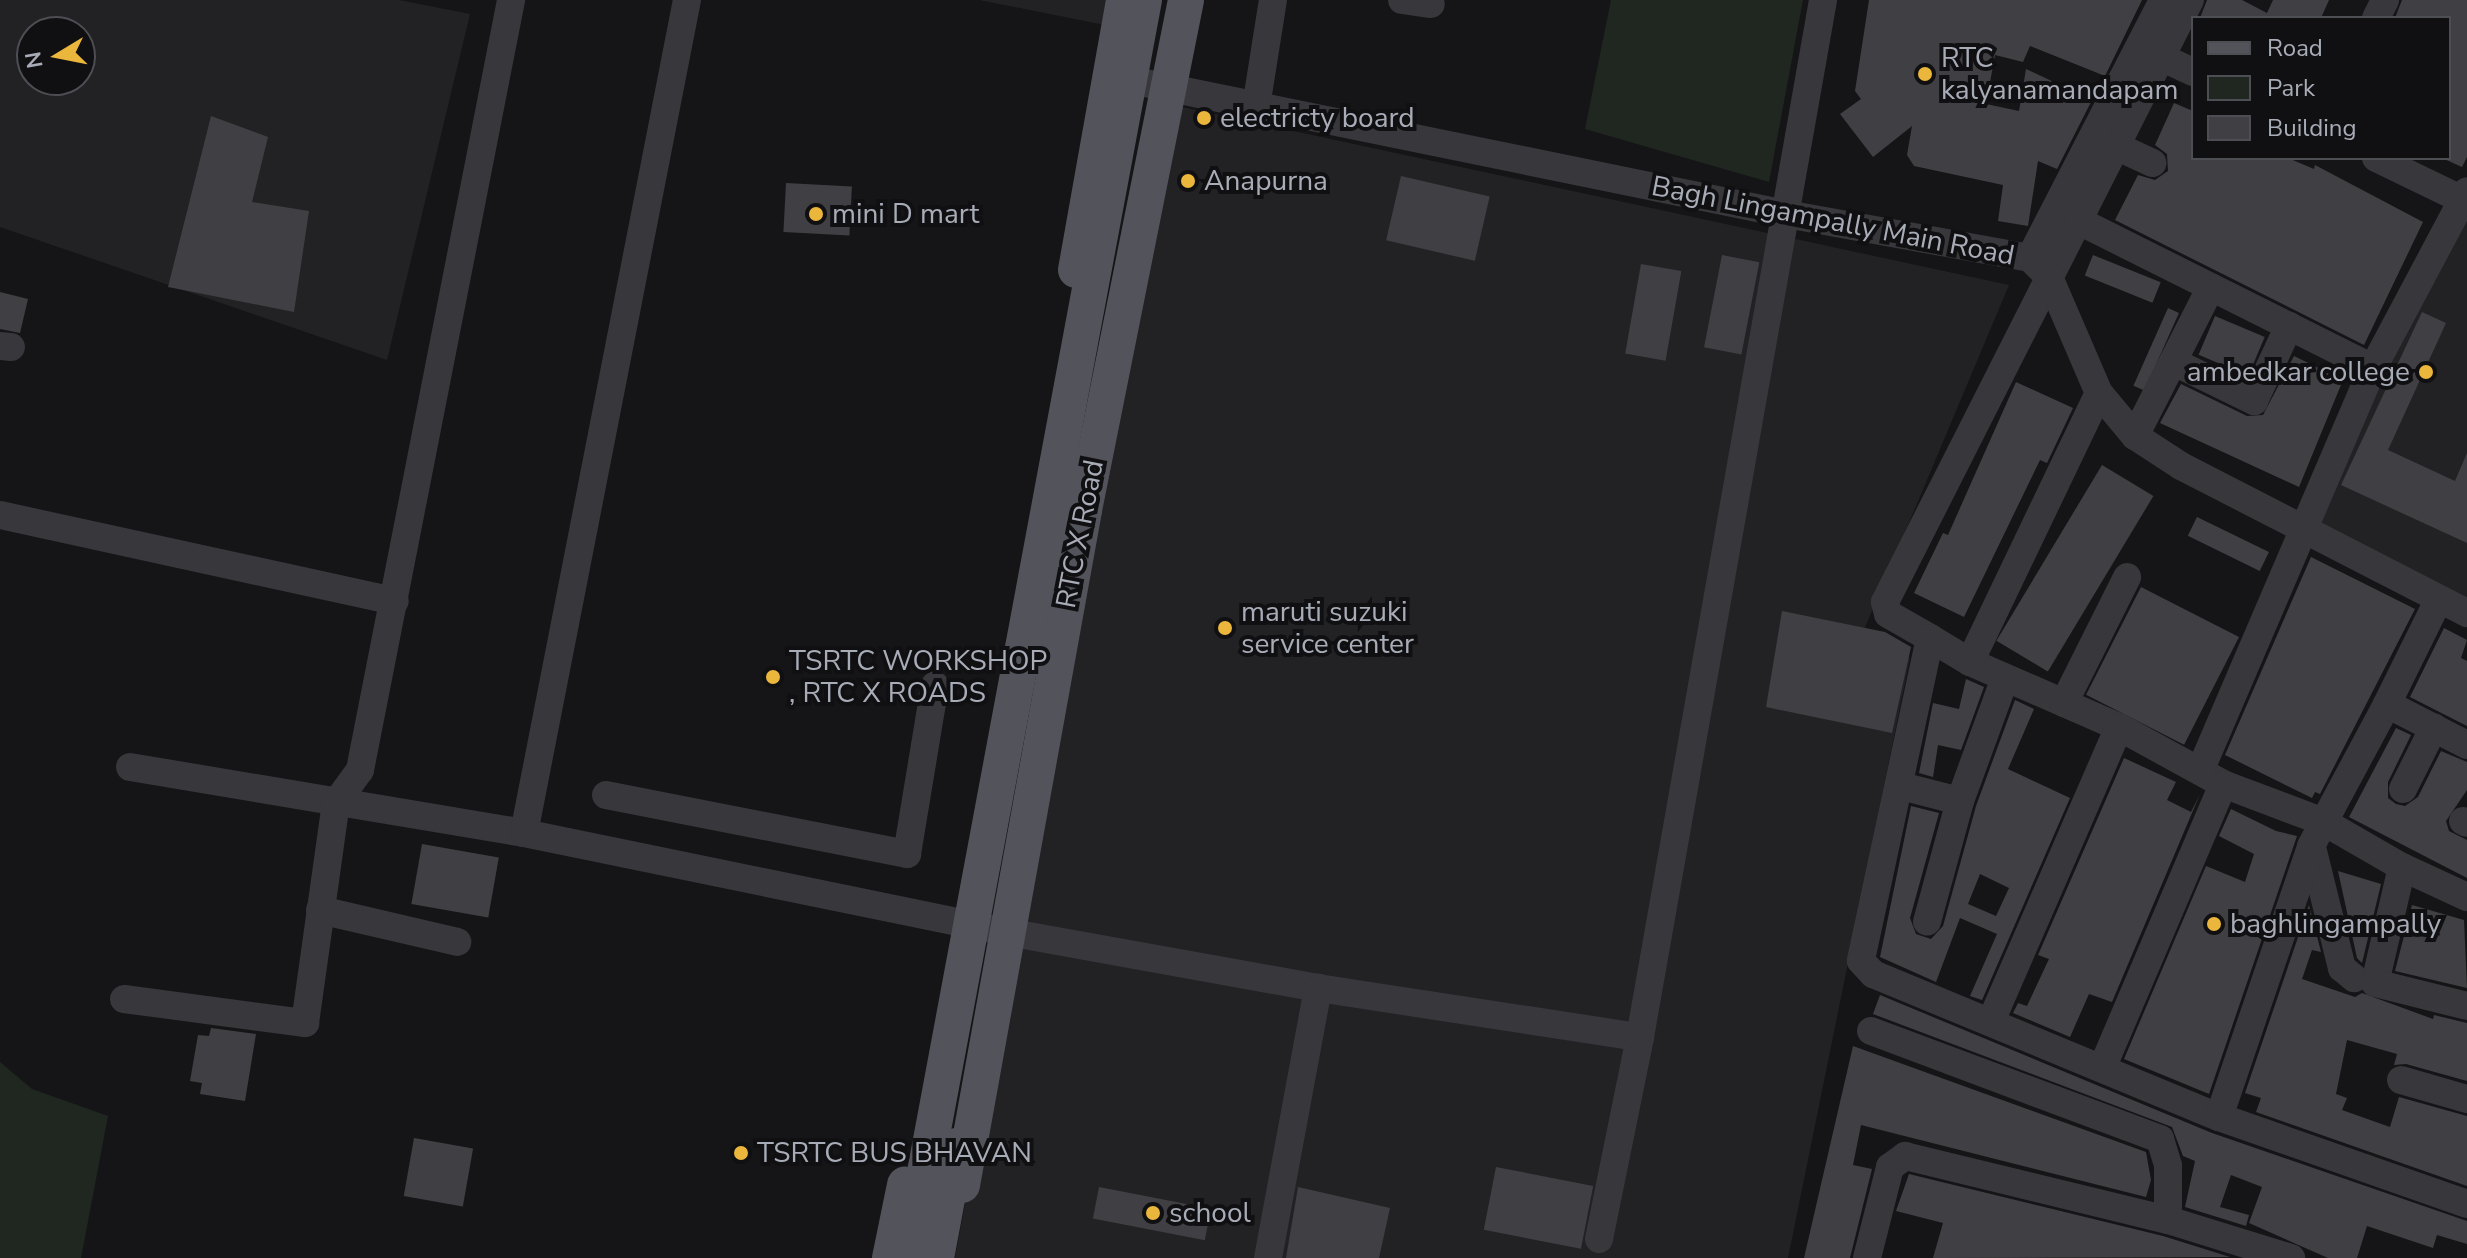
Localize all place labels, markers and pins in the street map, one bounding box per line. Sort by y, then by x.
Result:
place label: RTC kalyanamandapam [1941,41,2178,107]
marker: RTC kalyanamandapam [1916,65,1934,83]
place label: electricty board [1220,101,1415,135]
marker: electricty board [1195,109,1213,127]
place label: Anapurna [1204,164,1328,198]
marker: Anapurna [1179,172,1197,190]
place label: mini D mart [832,197,979,231]
marker: mini D mart [807,205,825,223]
place label: ambedkar college [2187,355,2410,389]
marker: ambedkar college [2417,363,2435,381]
place label: maruti suzuki service center [1241,595,1414,661]
marker: maruti suzuki service center [1216,619,1234,637]
place label: TSRTC WORKSHOP , RTC X ROADS [789,644,1047,710]
marker: TSRTC WORKSHOP , RTC X ROADS [764,668,782,686]
place label: baghlingampally [2230,907,2441,941]
marker: baghlingampally [2205,915,2223,933]
place label: TSRTC BUS BHAVAN [757,1136,1032,1170]
marker: TSRTC BUS BHAVAN [732,1144,750,1162]
place label: school [1169,1196,1251,1230]
marker: school [1144,1204,1162,1222]

